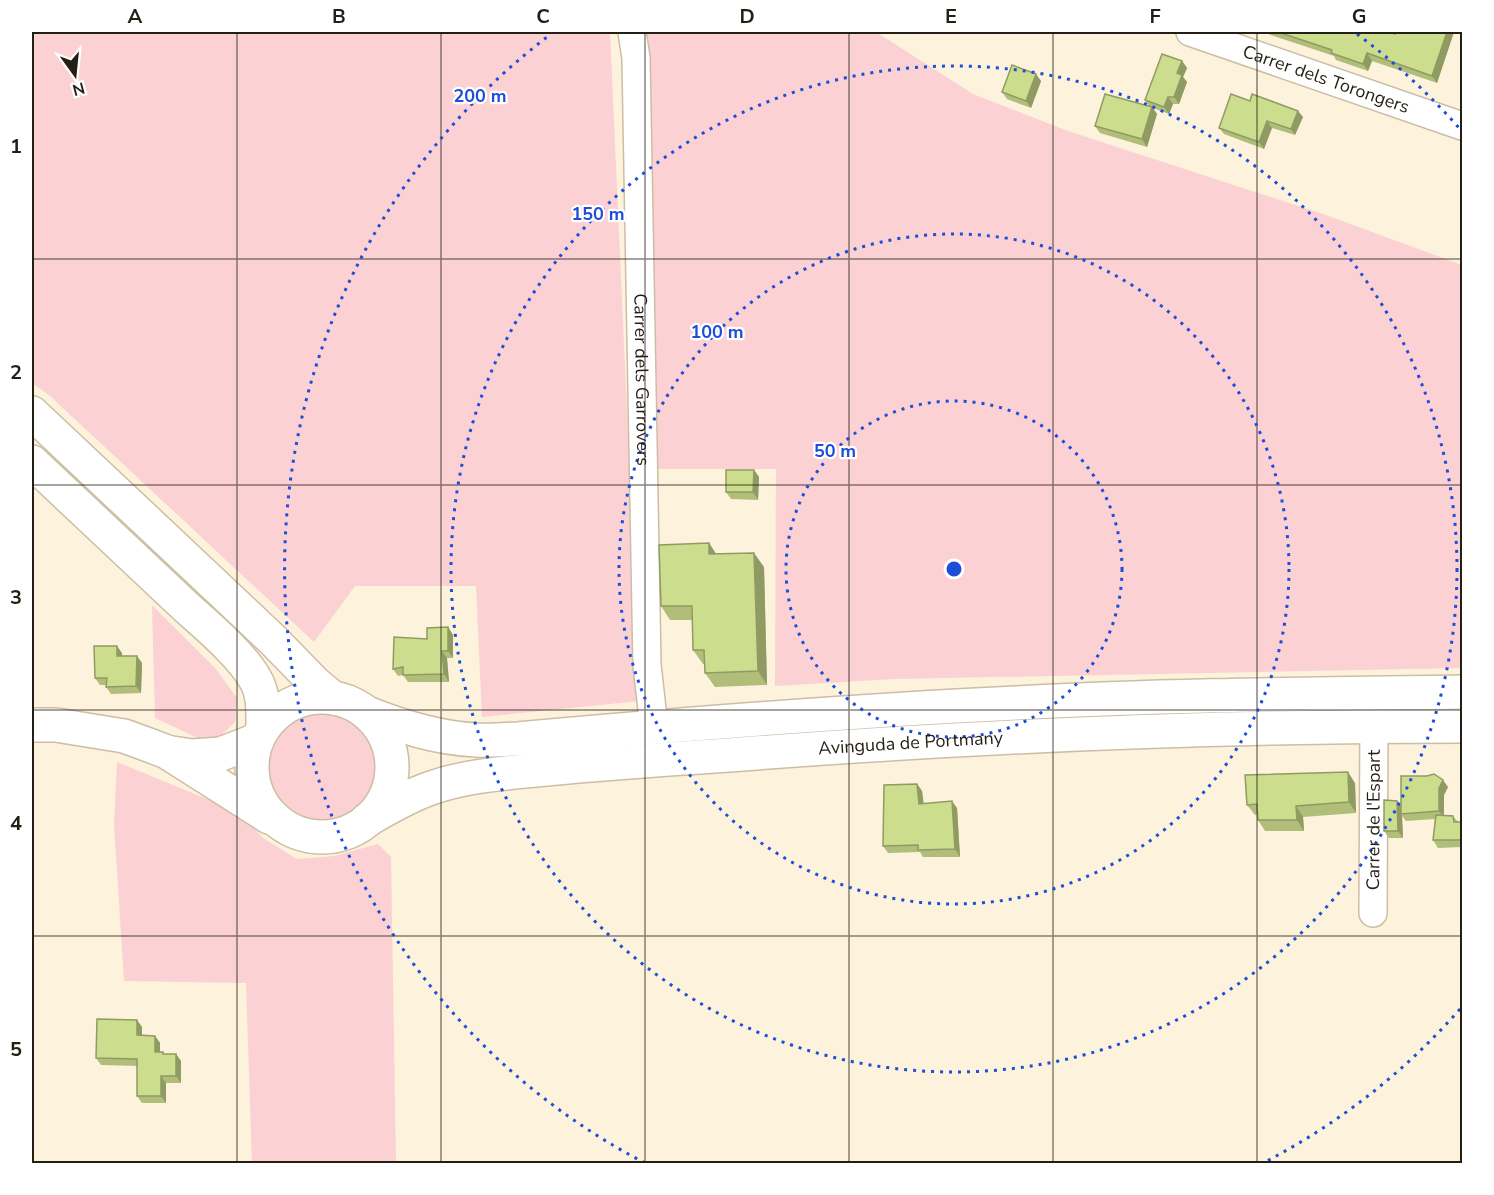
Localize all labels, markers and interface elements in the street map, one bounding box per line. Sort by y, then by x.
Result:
text: A [128,3,143,30]
text: B [332,3,346,30]
text: C [536,3,550,30]
text: D [739,3,755,30]
text: E [945,3,957,30]
text: F [1149,3,1161,30]
text: G [1352,3,1366,30]
street label: Carrer dels Torongers [1240,39,1413,119]
north arrow [45,45,105,105]
text: N [70,76,87,101]
text: 200 m [453,84,507,108]
text: 1 [10,133,22,160]
text: 150 m [571,202,625,226]
street label: Carrer dels Garrovers [628,293,655,466]
text: 100 m [690,320,744,344]
text: 2 [10,359,22,386]
text: 50 m [814,439,856,463]
centre of rings [944,559,964,579]
text: 3 [10,584,22,611]
street label: Avinguda de Portmany [817,725,1004,760]
street label: Carrer de l'Espart [1361,749,1386,890]
text: 4 [10,810,22,837]
text: 5 [10,1036,22,1063]

